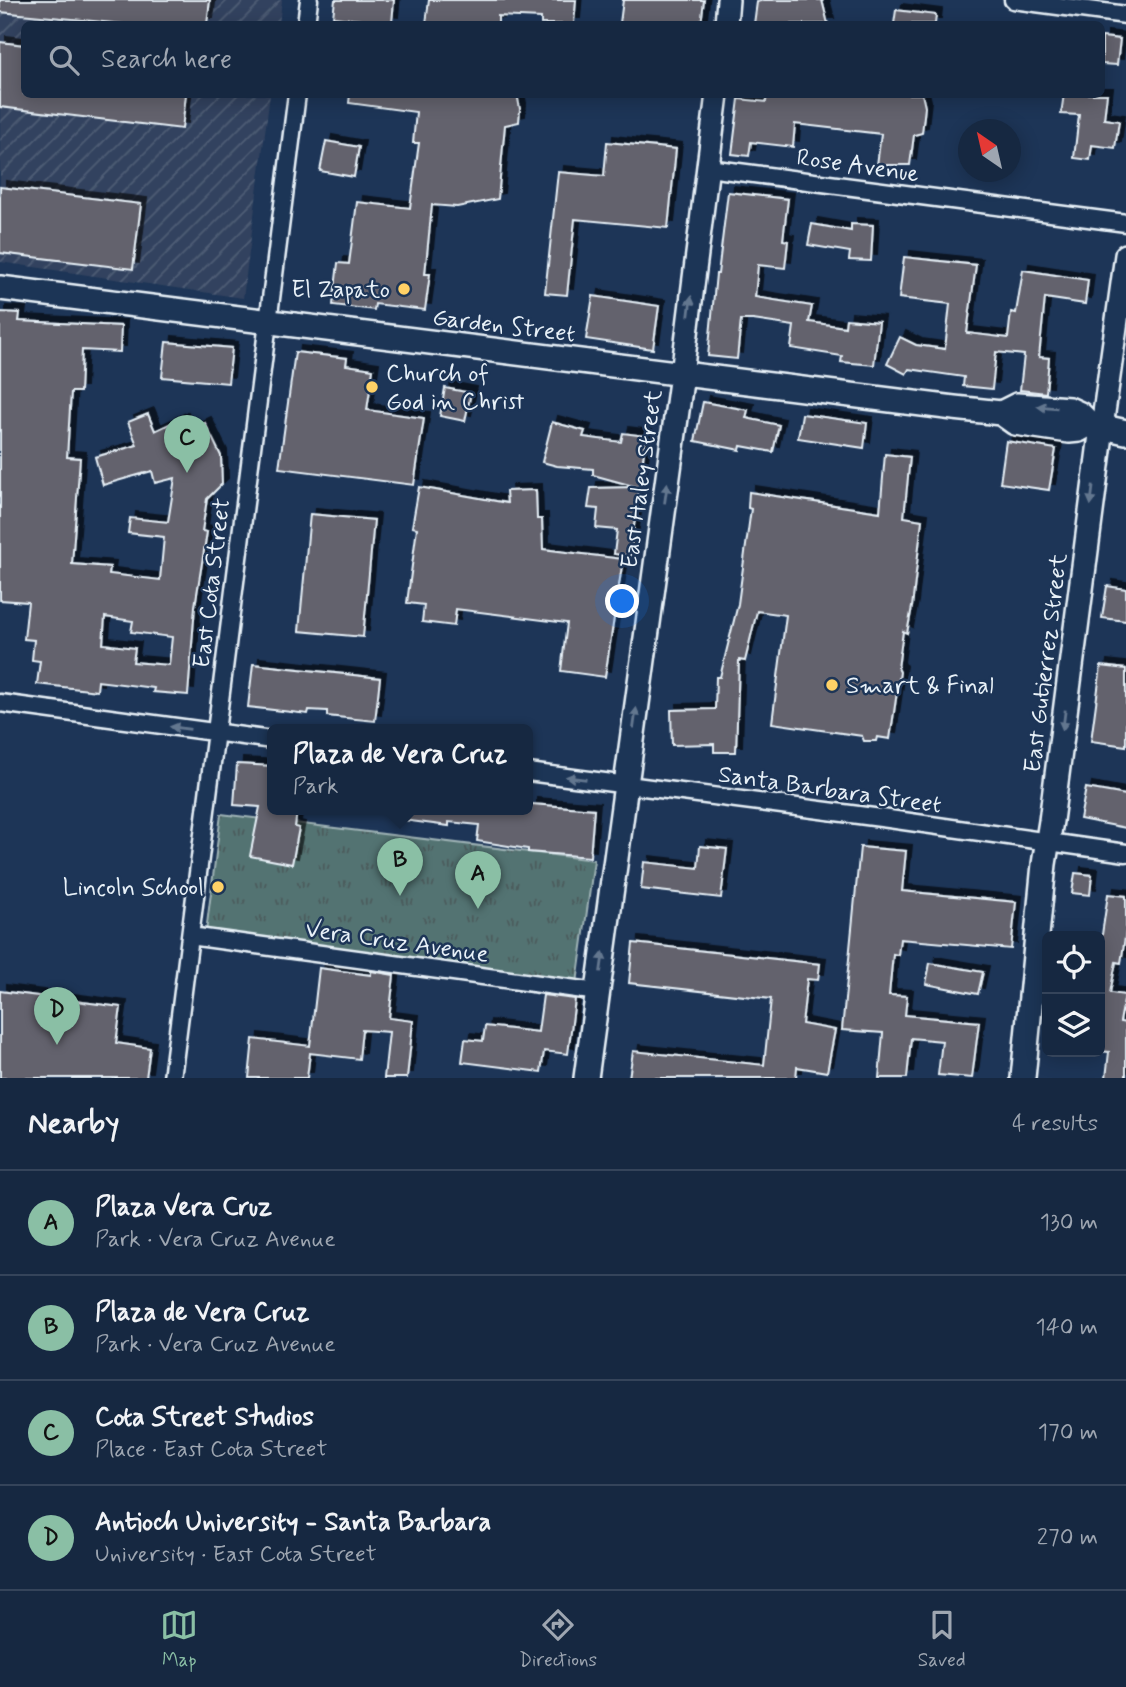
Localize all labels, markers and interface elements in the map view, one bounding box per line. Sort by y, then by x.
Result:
search box [21,21,1105,98]
icon: search [45,41,83,79]
text: Search here [101,43,232,77]
north arrow [958,119,1021,182]
street label: Rose Avenue [794,143,921,190]
place label: El Zapato [291,275,390,306]
marker: El Zapato [396,281,412,297]
one-way arrow [685,295,696,317]
street label: Garden Street [431,302,577,351]
place label: Church of God in Christ [386,359,525,418]
marker: Church of God in Christ [364,379,380,395]
street label: East Haley Street [615,388,670,571]
one-way arrow [1036,401,1058,412]
pin: C [164,415,210,473]
one-way arrow [660,482,671,504]
one-way arrow [1087,484,1098,506]
street label: East Cota Street [187,496,238,670]
street label: East Gutierrez Street [1018,552,1075,775]
your location [605,584,639,618]
place label: Smart & Final [846,671,994,702]
marker: Smart & Final [824,677,840,693]
one-way arrow [629,707,640,729]
one-way arrow [1058,710,1069,732]
one-way arrow [169,722,191,733]
popup [267,724,533,815]
text: Plaza de Vera Cruz [293,738,507,772]
street label: Santa Barbara Street [716,759,943,822]
text: Park [293,772,338,802]
one-way arrow [565,773,587,784]
pin: B [377,838,423,896]
pin: A [455,851,501,909]
place label: Lincoln School [63,873,204,904]
marker: Lincoln School [210,879,226,895]
street label: Vera Cruz Avenue [303,914,491,971]
map controls [1042,931,1105,1057]
button: locate [1042,931,1105,994]
one-way arrow [597,951,608,973]
pin: D [34,987,80,1045]
button: layers [1042,994,1105,1057]
text: Nearby [28,1104,119,1143]
text: 4 results [1012,1109,1098,1139]
text: Plaza Vera Cruz [95,1191,272,1225]
text: A [43,1208,59,1238]
text: 130 m [1040,1208,1098,1238]
text: Park · Vera Cruz Avenue [95,1225,336,1255]
text: Plaza de Vera Cruz [95,1296,310,1330]
text: B [44,1313,58,1343]
text: 140 m [1035,1313,1098,1343]
text: Park · Vera Cruz Avenue [95,1330,336,1360]
text: Cota Street Studios [95,1401,314,1435]
text: C [43,1418,59,1448]
text: 170 m [1038,1418,1098,1448]
text: Place · East Cota Street [95,1435,327,1465]
text: Antioch University - Santa Barbara [95,1506,491,1540]
text: D [43,1523,59,1553]
text: 270 m [1037,1523,1098,1553]
text: University · East Cota Street [95,1540,377,1570]
tab: Map [160,1606,198,1673]
tab: Directions [519,1606,597,1673]
tab: Saved [918,1606,966,1673]

